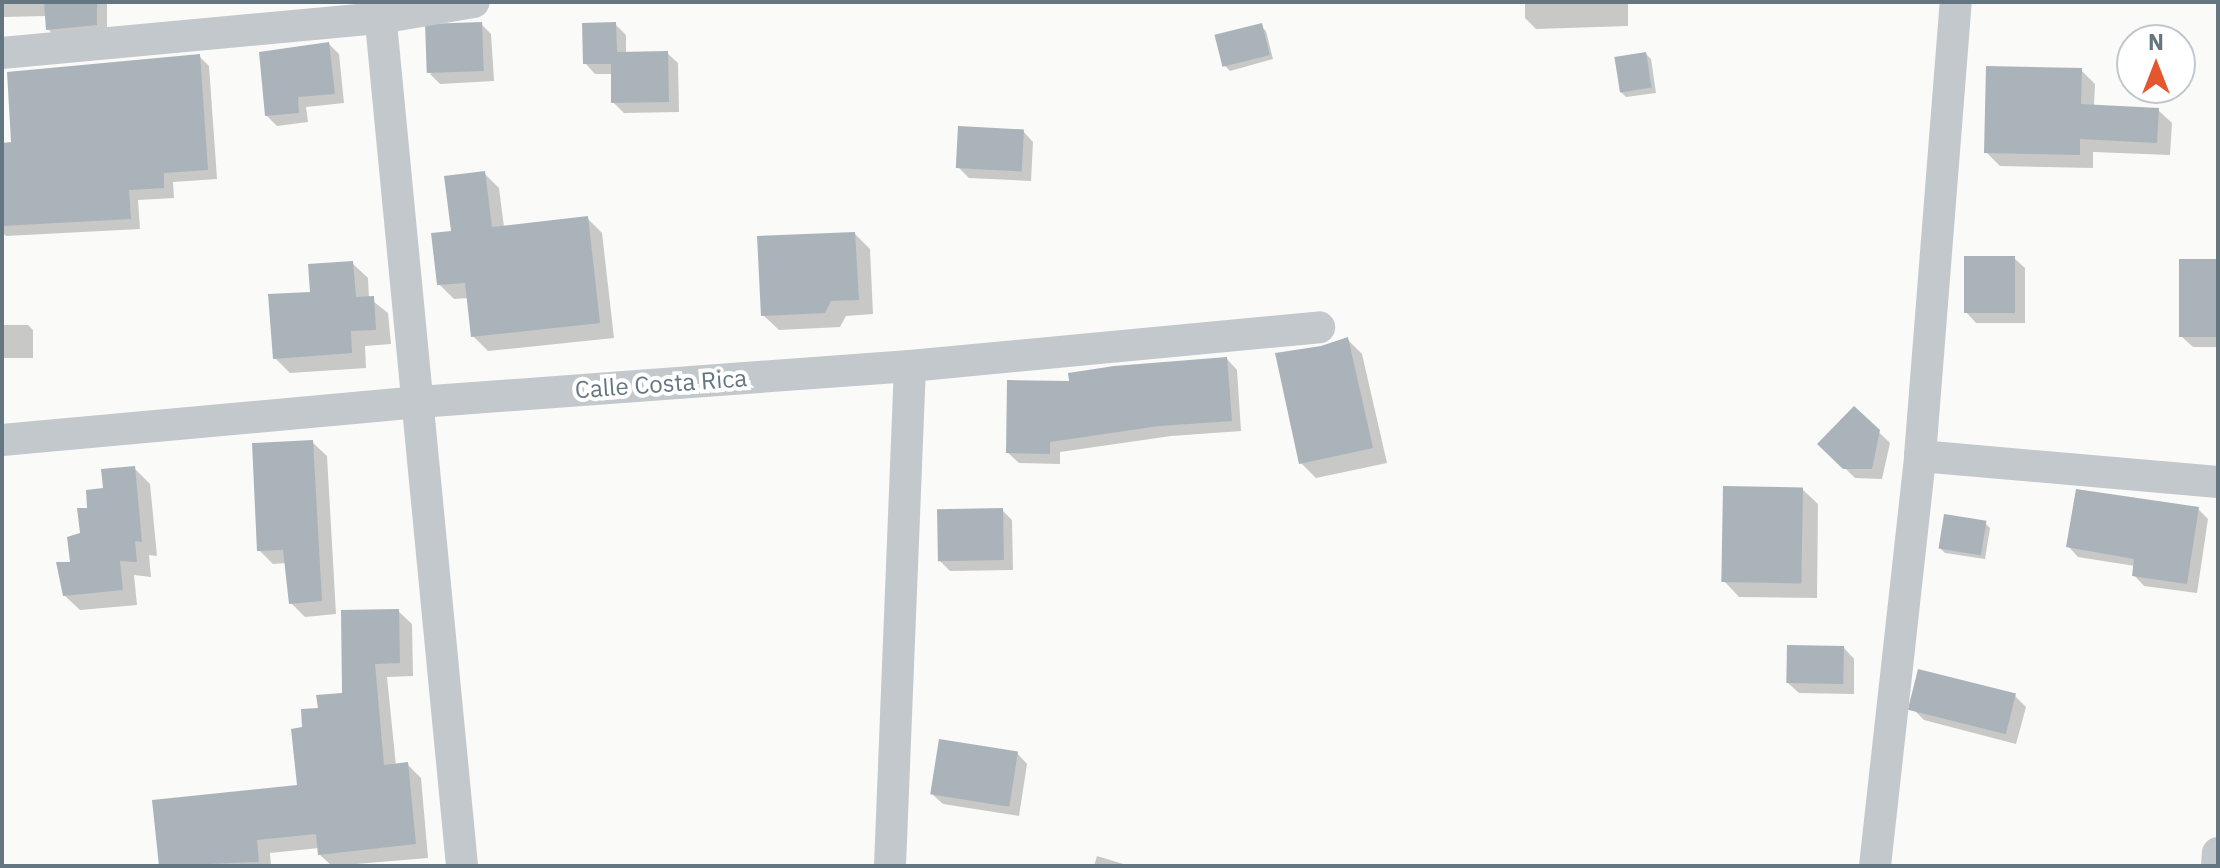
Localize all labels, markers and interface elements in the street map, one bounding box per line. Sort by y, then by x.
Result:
north arrow [2116,24,2196,104]
text: N [2148,27,2164,56]
street label: Calle Costa Rica [574,364,748,404]

